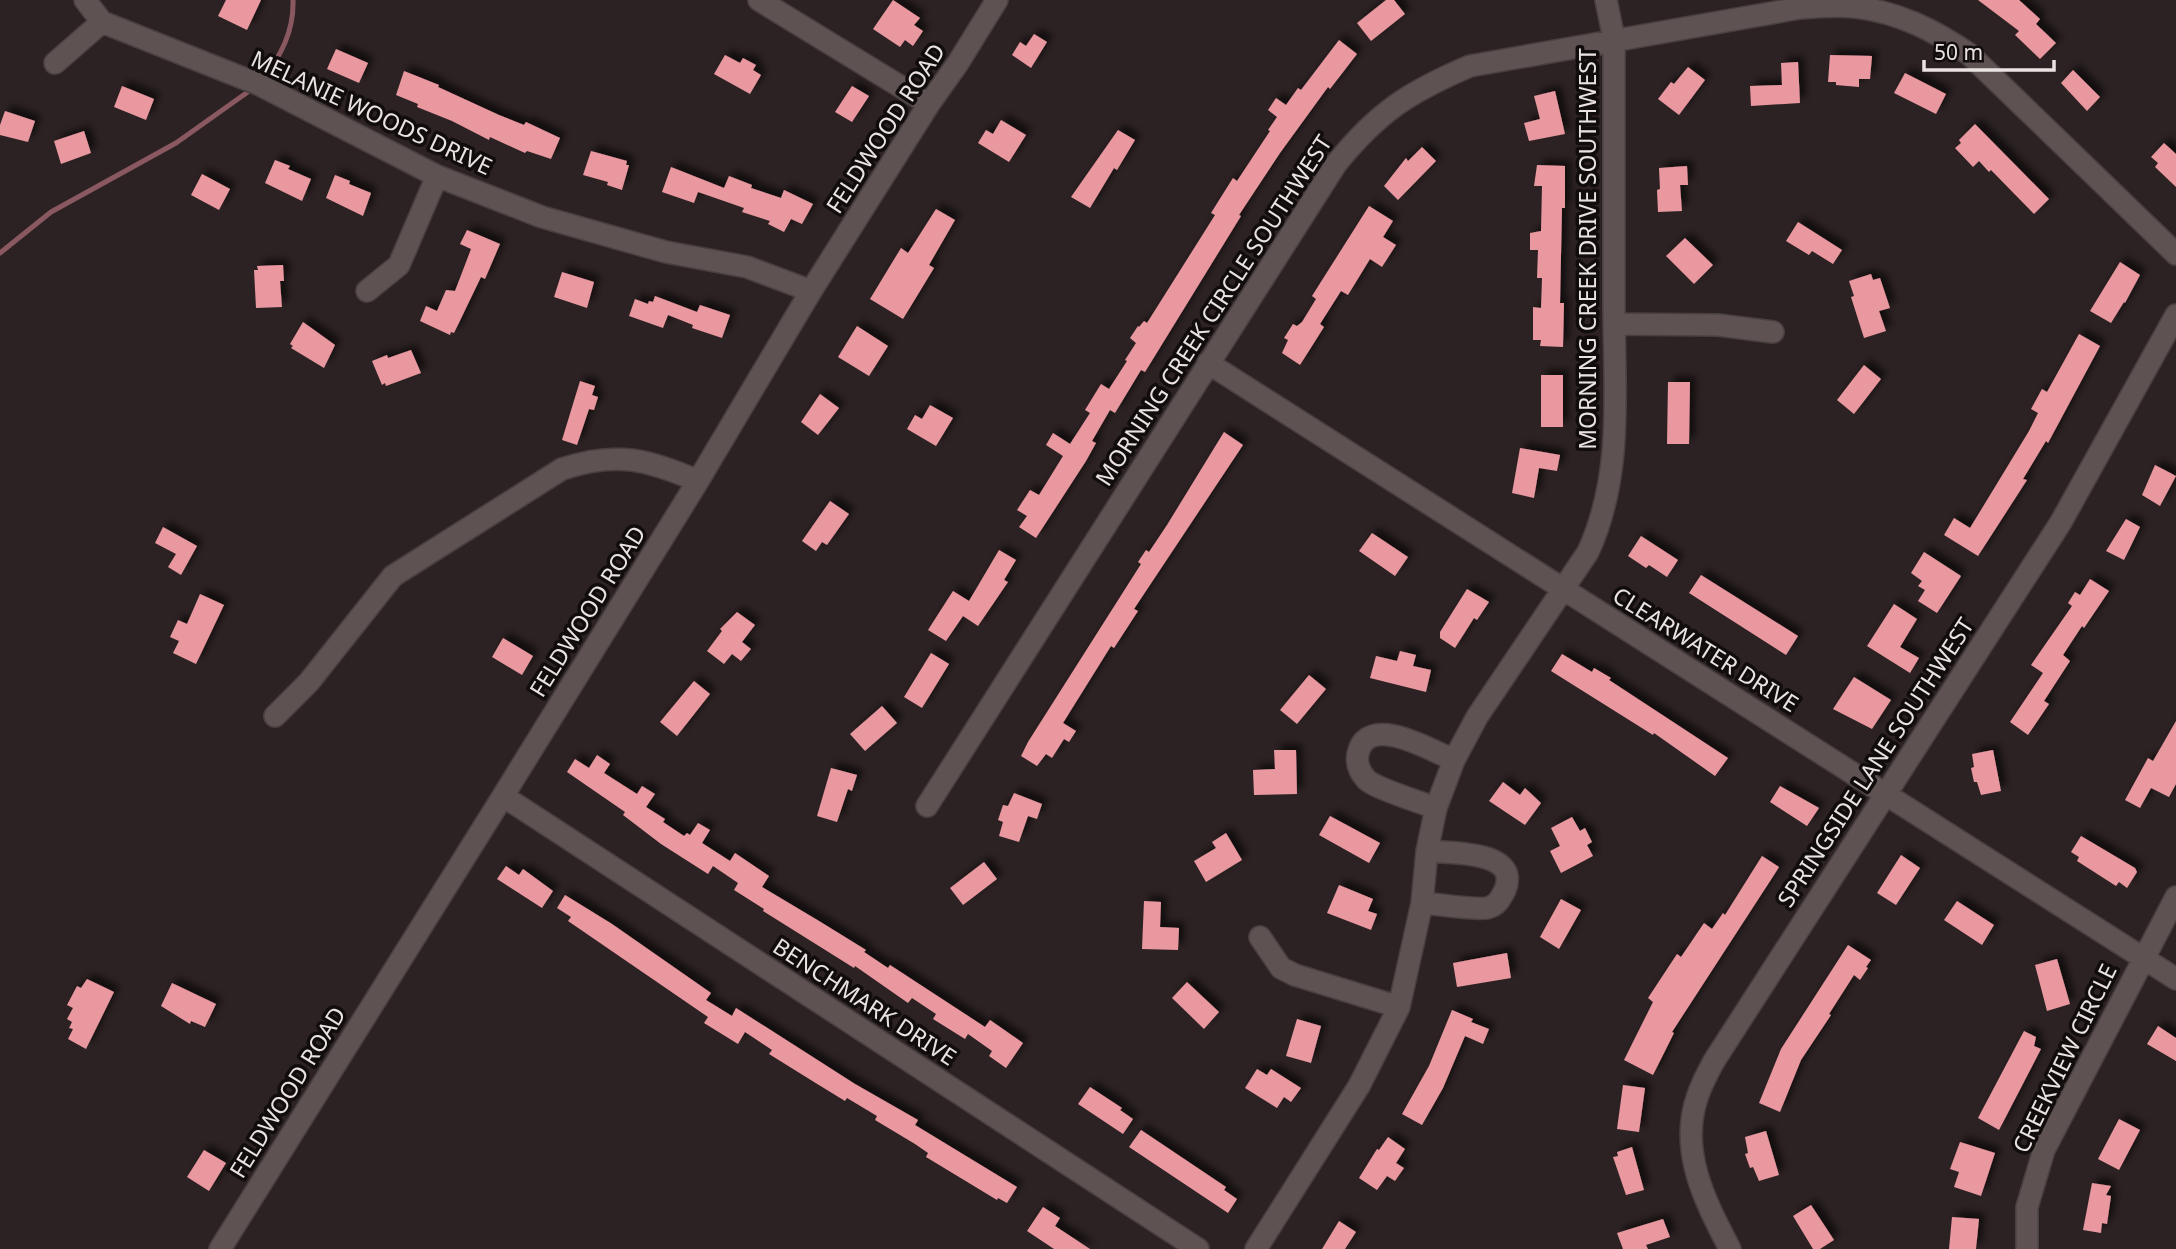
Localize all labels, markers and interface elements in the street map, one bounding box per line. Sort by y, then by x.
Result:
scale bar [1924,28,2054,72]
street label: FELDWOOD ROAD [818,37,952,219]
text: 50 m [1934,38,1983,66]
street label: MELANIE WOODS DRIVE [246,42,498,182]
street label: MORNING CREEK DRIVE SOUTHWEST [1571,48,1603,450]
street label: MORNING CREEK CIRCLE SOUTHWEST [1087,128,1339,492]
street label: FELDWOOD ROAD [521,519,653,703]
street label: CLEARWATER DRIVE [1607,579,1805,719]
street label: SPRINGSIDE LANE SOUTHWEST [1769,611,1981,913]
street label: BENCHMARK DRIVE [767,930,963,1072]
street label: CREEKVIEW CIRCLE [2004,958,2124,1158]
street label: FELDWOOD ROAD [221,1000,353,1184]

